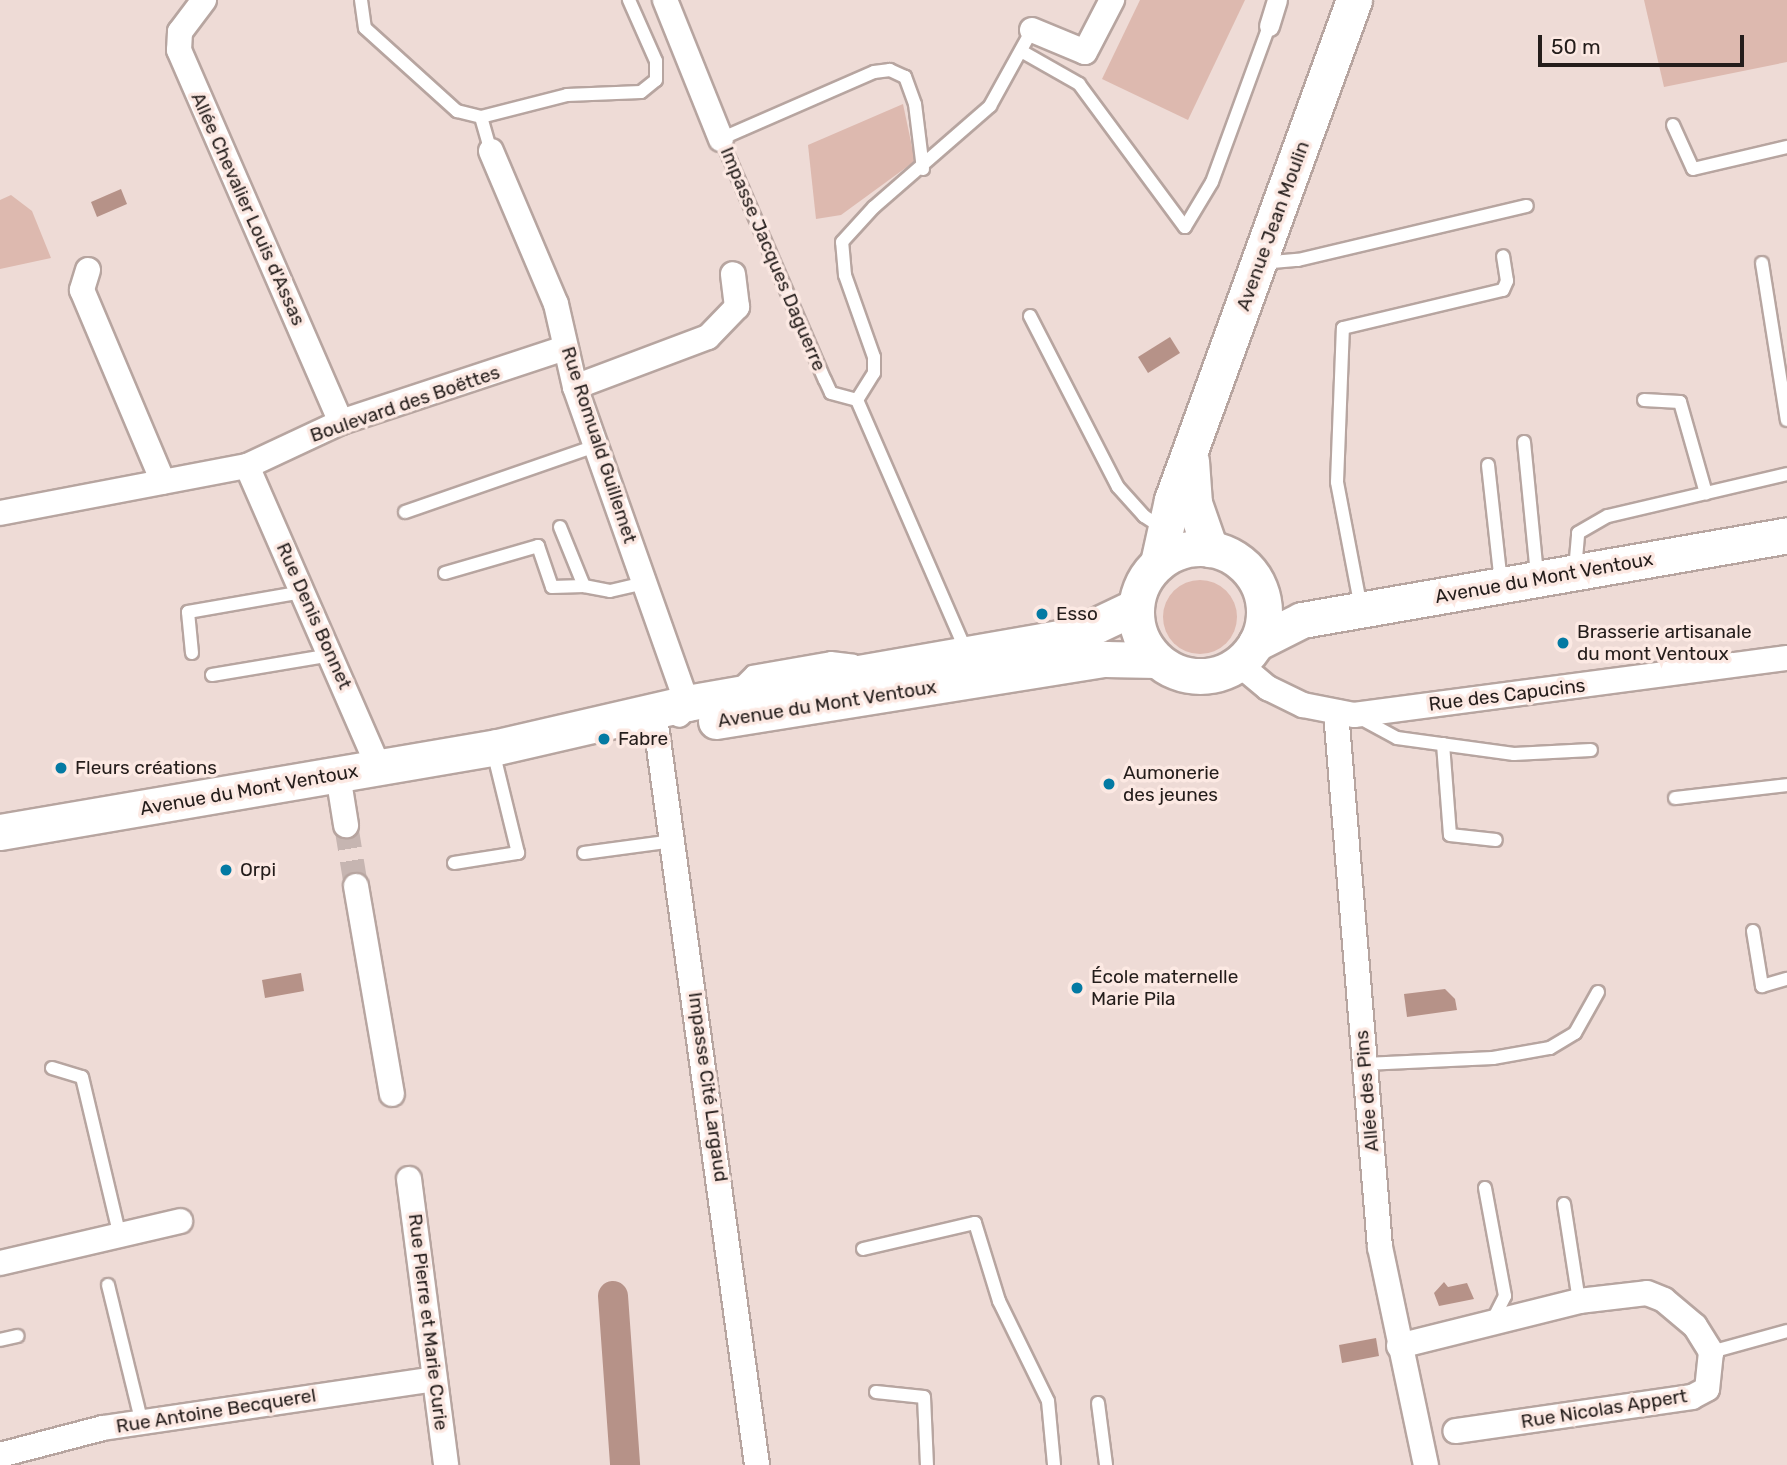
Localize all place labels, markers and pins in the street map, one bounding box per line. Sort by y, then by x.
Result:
place label: Esso [1056,603,1098,625]
marker: Esso [1034,606,1050,622]
place label: Brasserie artisanale du mont Ventoux [1577,621,1752,665]
marker: Brasserie artisanale du mont Ventoux [1555,635,1571,651]
place label: Fabre [618,728,668,750]
marker: Fabre [596,731,612,747]
place label: Fleurs créations [75,757,217,779]
marker: Fleurs créations [53,760,69,776]
place label: Aumonerie des jeunes [1123,762,1219,806]
marker: Aumonerie des jeunes [1101,776,1117,792]
place label: Orpi [240,859,276,881]
marker: Orpi [218,862,234,878]
place label: École maternelle Marie Pila [1091,966,1238,1010]
marker: École maternelle Marie Pila [1069,980,1085,996]

